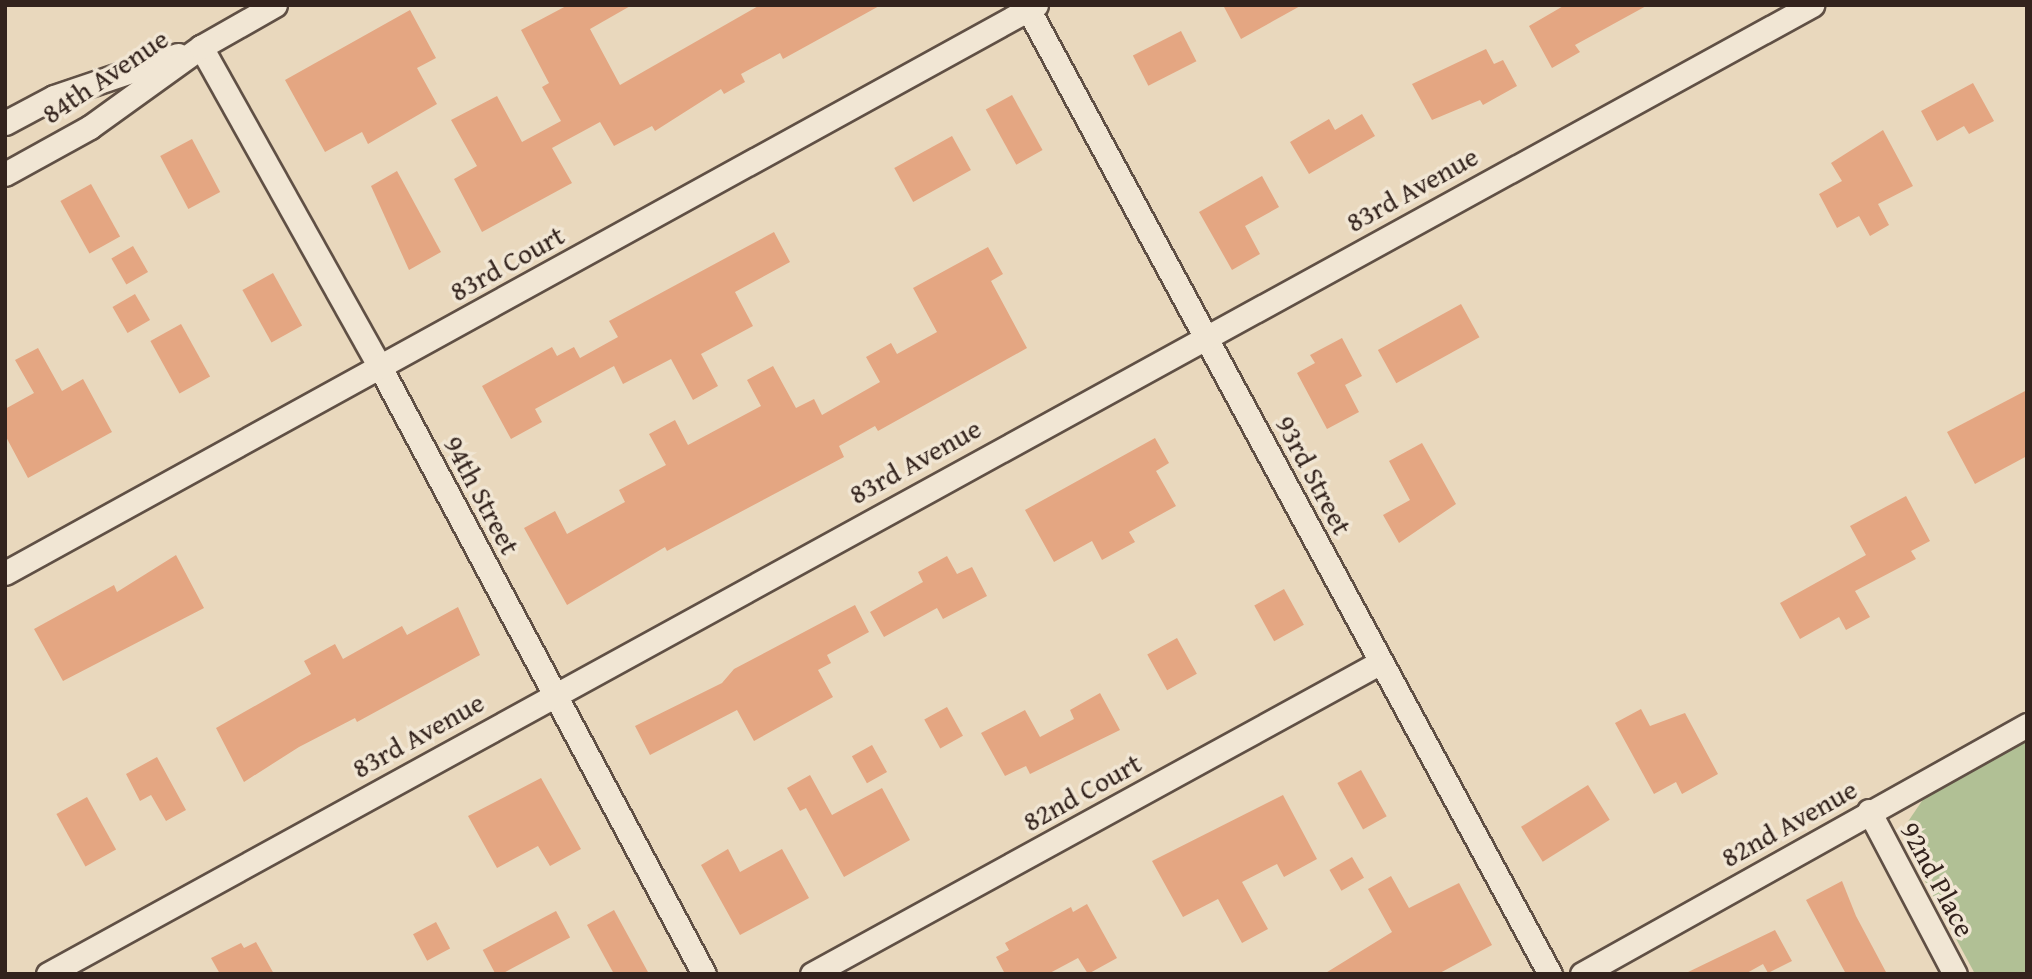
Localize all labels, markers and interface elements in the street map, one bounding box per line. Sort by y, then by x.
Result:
street label: 84th Avenue [36,22,174,130]
street label: 83rd Avenue [1340,139,1484,239]
street label: 83rd Court [444,218,570,308]
street label: 93rd Street [1269,410,1359,540]
street label: 83rd Avenue [843,411,987,511]
street label: 94th Street [437,430,527,560]
street label: 83rd Avenue [346,685,490,785]
street label: 82nd Court [1017,746,1147,838]
street label: 82nd Avenue [1715,772,1863,874]
street label: 92nd Place [1894,816,1982,942]

